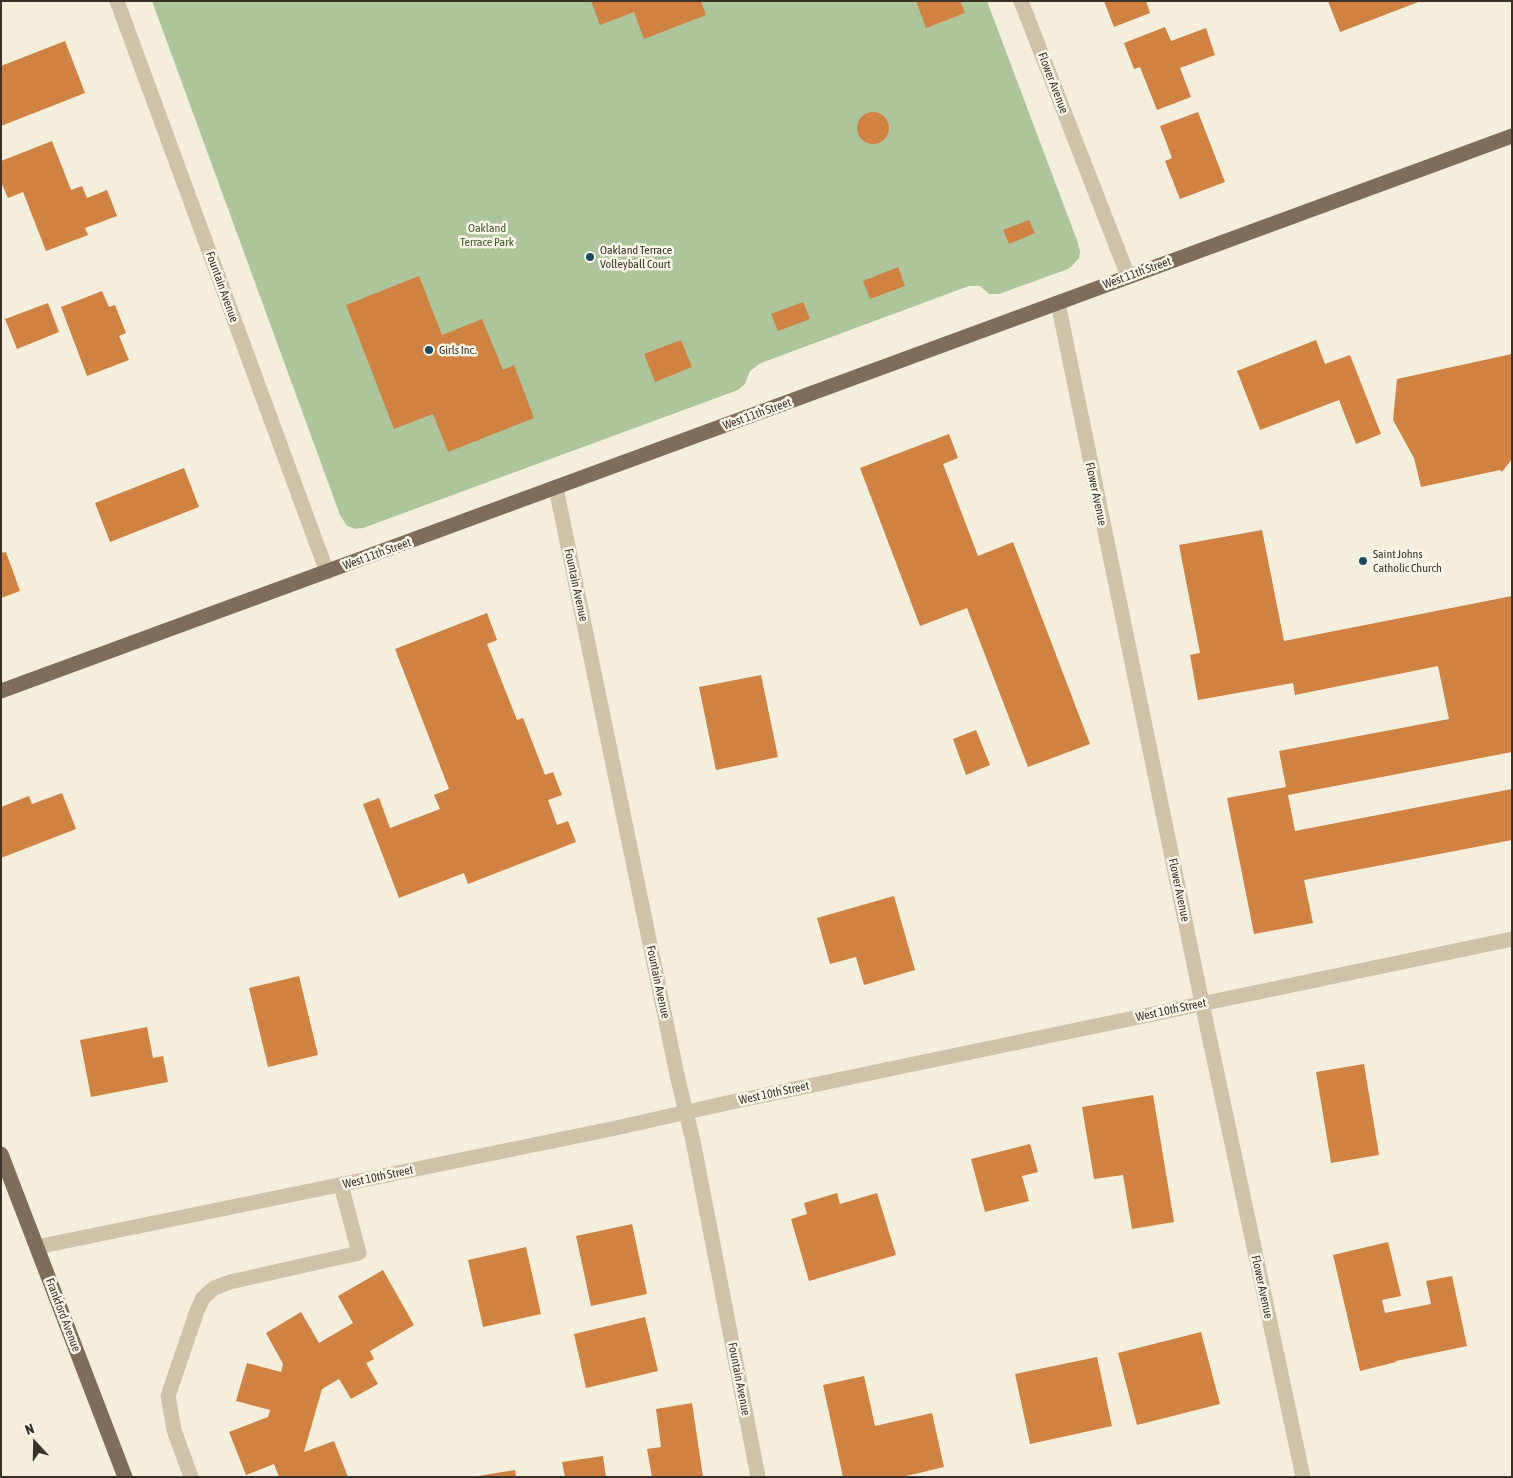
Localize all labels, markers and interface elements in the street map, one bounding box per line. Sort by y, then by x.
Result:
street label: Flower Avenue [1035,50,1071,116]
park label: Oakland Terrace Park [460,221,514,249]
place label: Oakland Terrace Volleyball Court [600,243,672,271]
street label: Fountain Avenue [203,250,241,324]
marker: Oakland Terrace Volleyball Court [584,251,596,263]
street label: West 11th Street [1101,254,1173,292]
place label: Girls Inc. [439,343,476,357]
marker: Girls Inc. [423,344,435,356]
street label: West 11th Street [721,395,793,433]
street label: Flower Avenue [1082,461,1110,527]
street label: West 11th Street [341,535,413,573]
street label: Fountain Avenue [561,547,591,623]
place label: Saint Johns Catholic Church [1373,547,1442,575]
marker: Saint Johns Catholic Church [1357,555,1369,567]
street label: Flower Avenue [1165,857,1193,923]
street label: Fountain Avenue [643,944,673,1020]
street label: West 10th Street [1134,996,1208,1024]
street label: West 10th Street [737,1079,811,1107]
street label: West 10th Street [341,1163,415,1191]
street label: Flower Avenue [1248,1254,1276,1320]
street label: Frankford Avenue [42,1276,84,1354]
street label: Fountain Avenue [725,1341,753,1417]
north arrow [10,1418,60,1468]
text: N [23,1420,36,1438]

